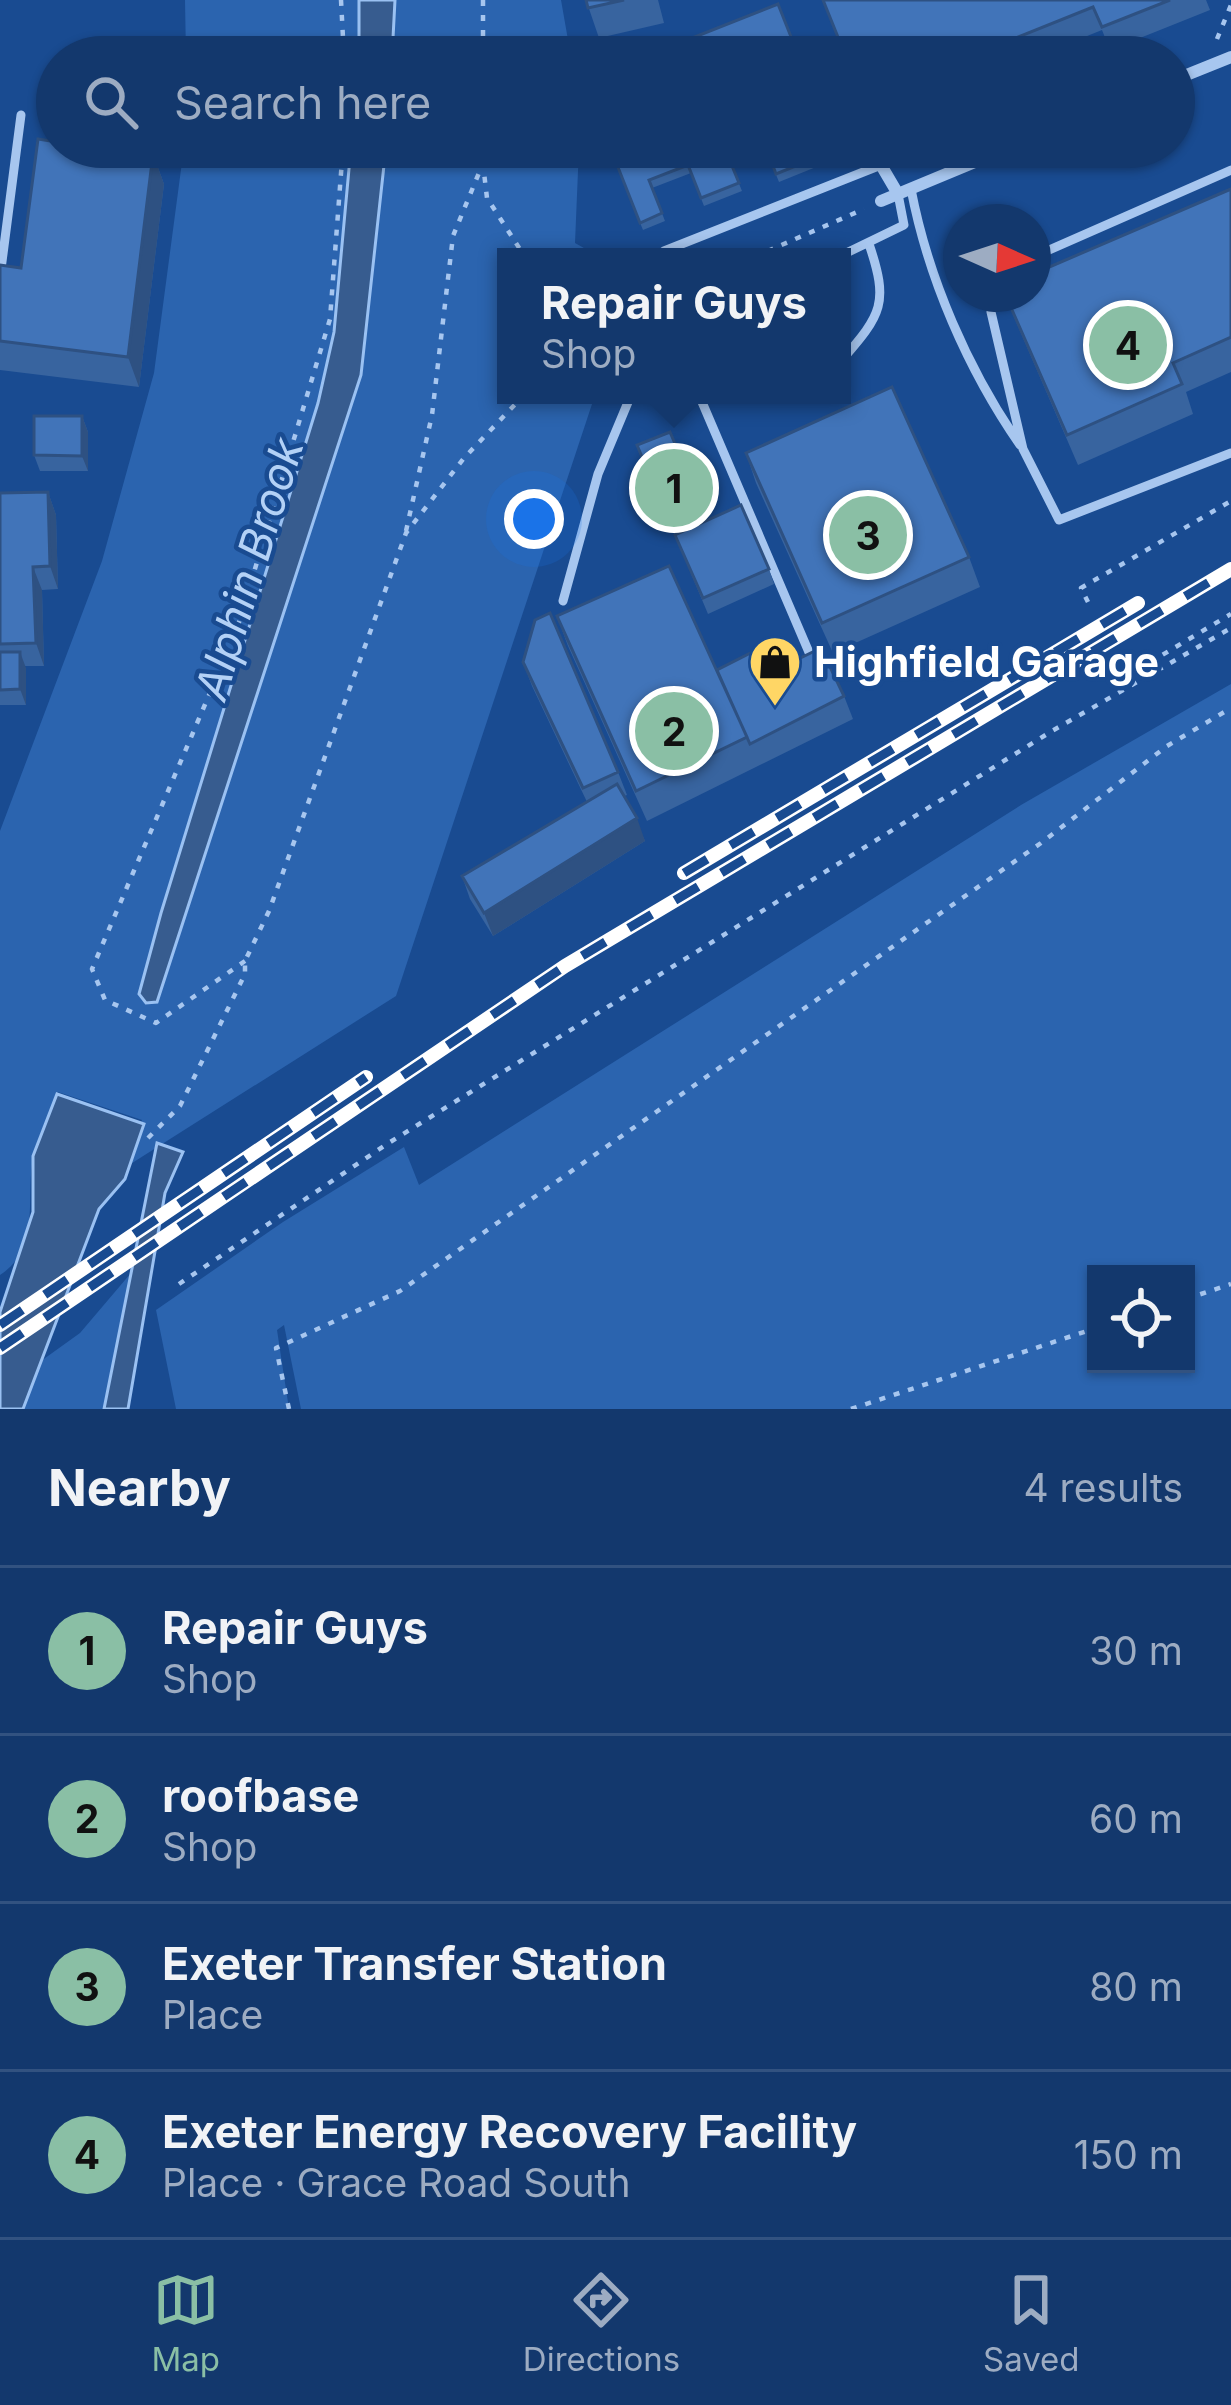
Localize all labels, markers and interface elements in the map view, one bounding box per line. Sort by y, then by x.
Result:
search box [36,36,1195,168]
icon: search [78,69,144,135]
text: Search here [174,75,431,130]
north arrow [943,204,1051,312]
popup [497,248,851,404]
text: Repair Guys [541,275,807,330]
pin: 4 [1089,300,1167,390]
text: Shop [541,330,636,377]
water label: Alphin Brook [182,430,315,707]
pin: 1 [635,443,713,533]
your location [504,489,564,549]
pin: 3 [829,490,907,580]
shop icon: Highfield Garage [747,634,803,708]
place label: Highfield Garage [814,636,1159,687]
pin: 2 [635,686,713,776]
map controls [1087,1265,1195,1373]
button: locate [1087,1265,1195,1373]
text: Nearby [48,1457,231,1518]
text: 4 results [1023,1464,1183,1511]
text: Repair Guys [162,1600,428,1655]
text: 1 [79,1627,95,1674]
text: 30 m [1089,1627,1183,1674]
text: Shop [162,1655,257,1702]
text: roofbase [162,1768,359,1823]
text: 2 [75,1795,99,1842]
text: 60 m [1089,1795,1183,1842]
text: Shop [162,1823,257,1870]
text: Exeter Transfer Station [162,1936,667,1991]
text: 3 [74,1963,100,2010]
text: 80 m [1089,1963,1183,2010]
text: Place [162,1991,263,2038]
text: Exeter Energy Recovery Facility [162,2104,857,2159]
text: 4 [74,2131,100,2178]
text: 150 m [1074,2131,1183,2178]
text: Place · Grace Road South [162,2159,630,2206]
tab: Map [151,2267,220,2379]
tab: Directions [523,2267,680,2379]
tab: Saved [983,2267,1080,2379]

